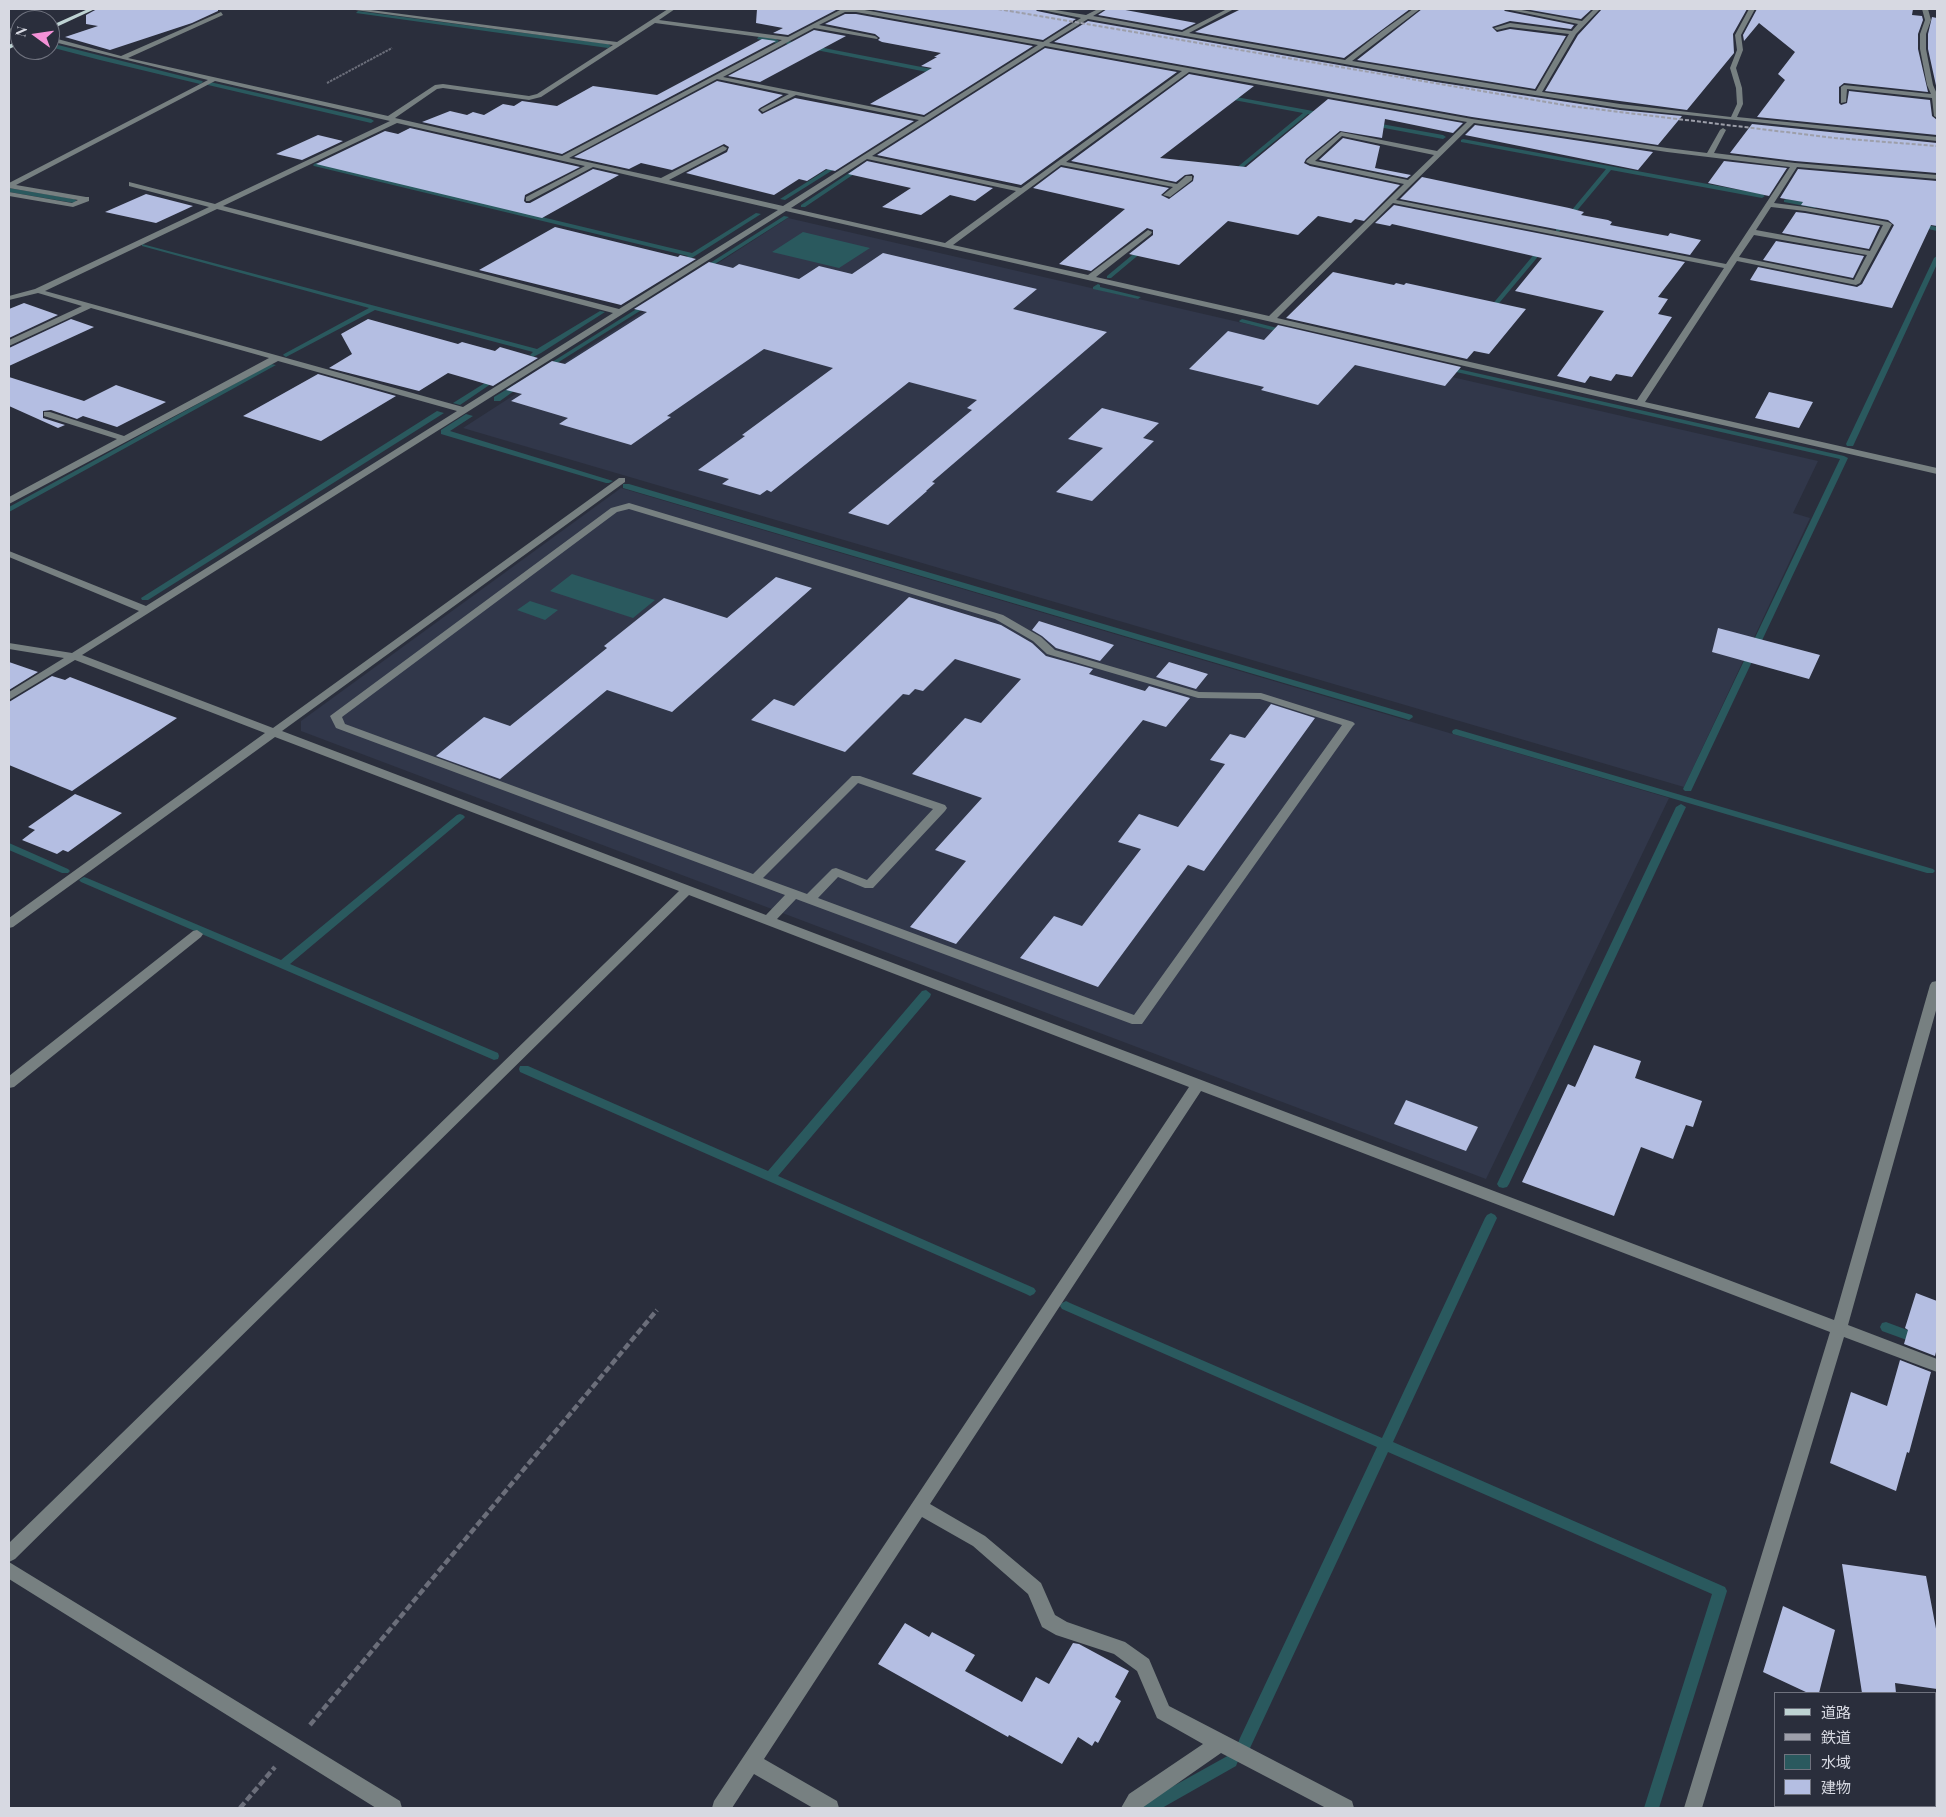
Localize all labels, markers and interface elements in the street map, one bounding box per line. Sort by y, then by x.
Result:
north arrow [10,10,60,60]
text: N [10,24,31,39]
legend [1774,1692,1936,1807]
text: 道路 [1821,1702,1851,1722]
text: 鉄道 [1821,1727,1851,1747]
text: 水域 [1821,1752,1851,1772]
text: 建物 [1821,1777,1851,1797]

